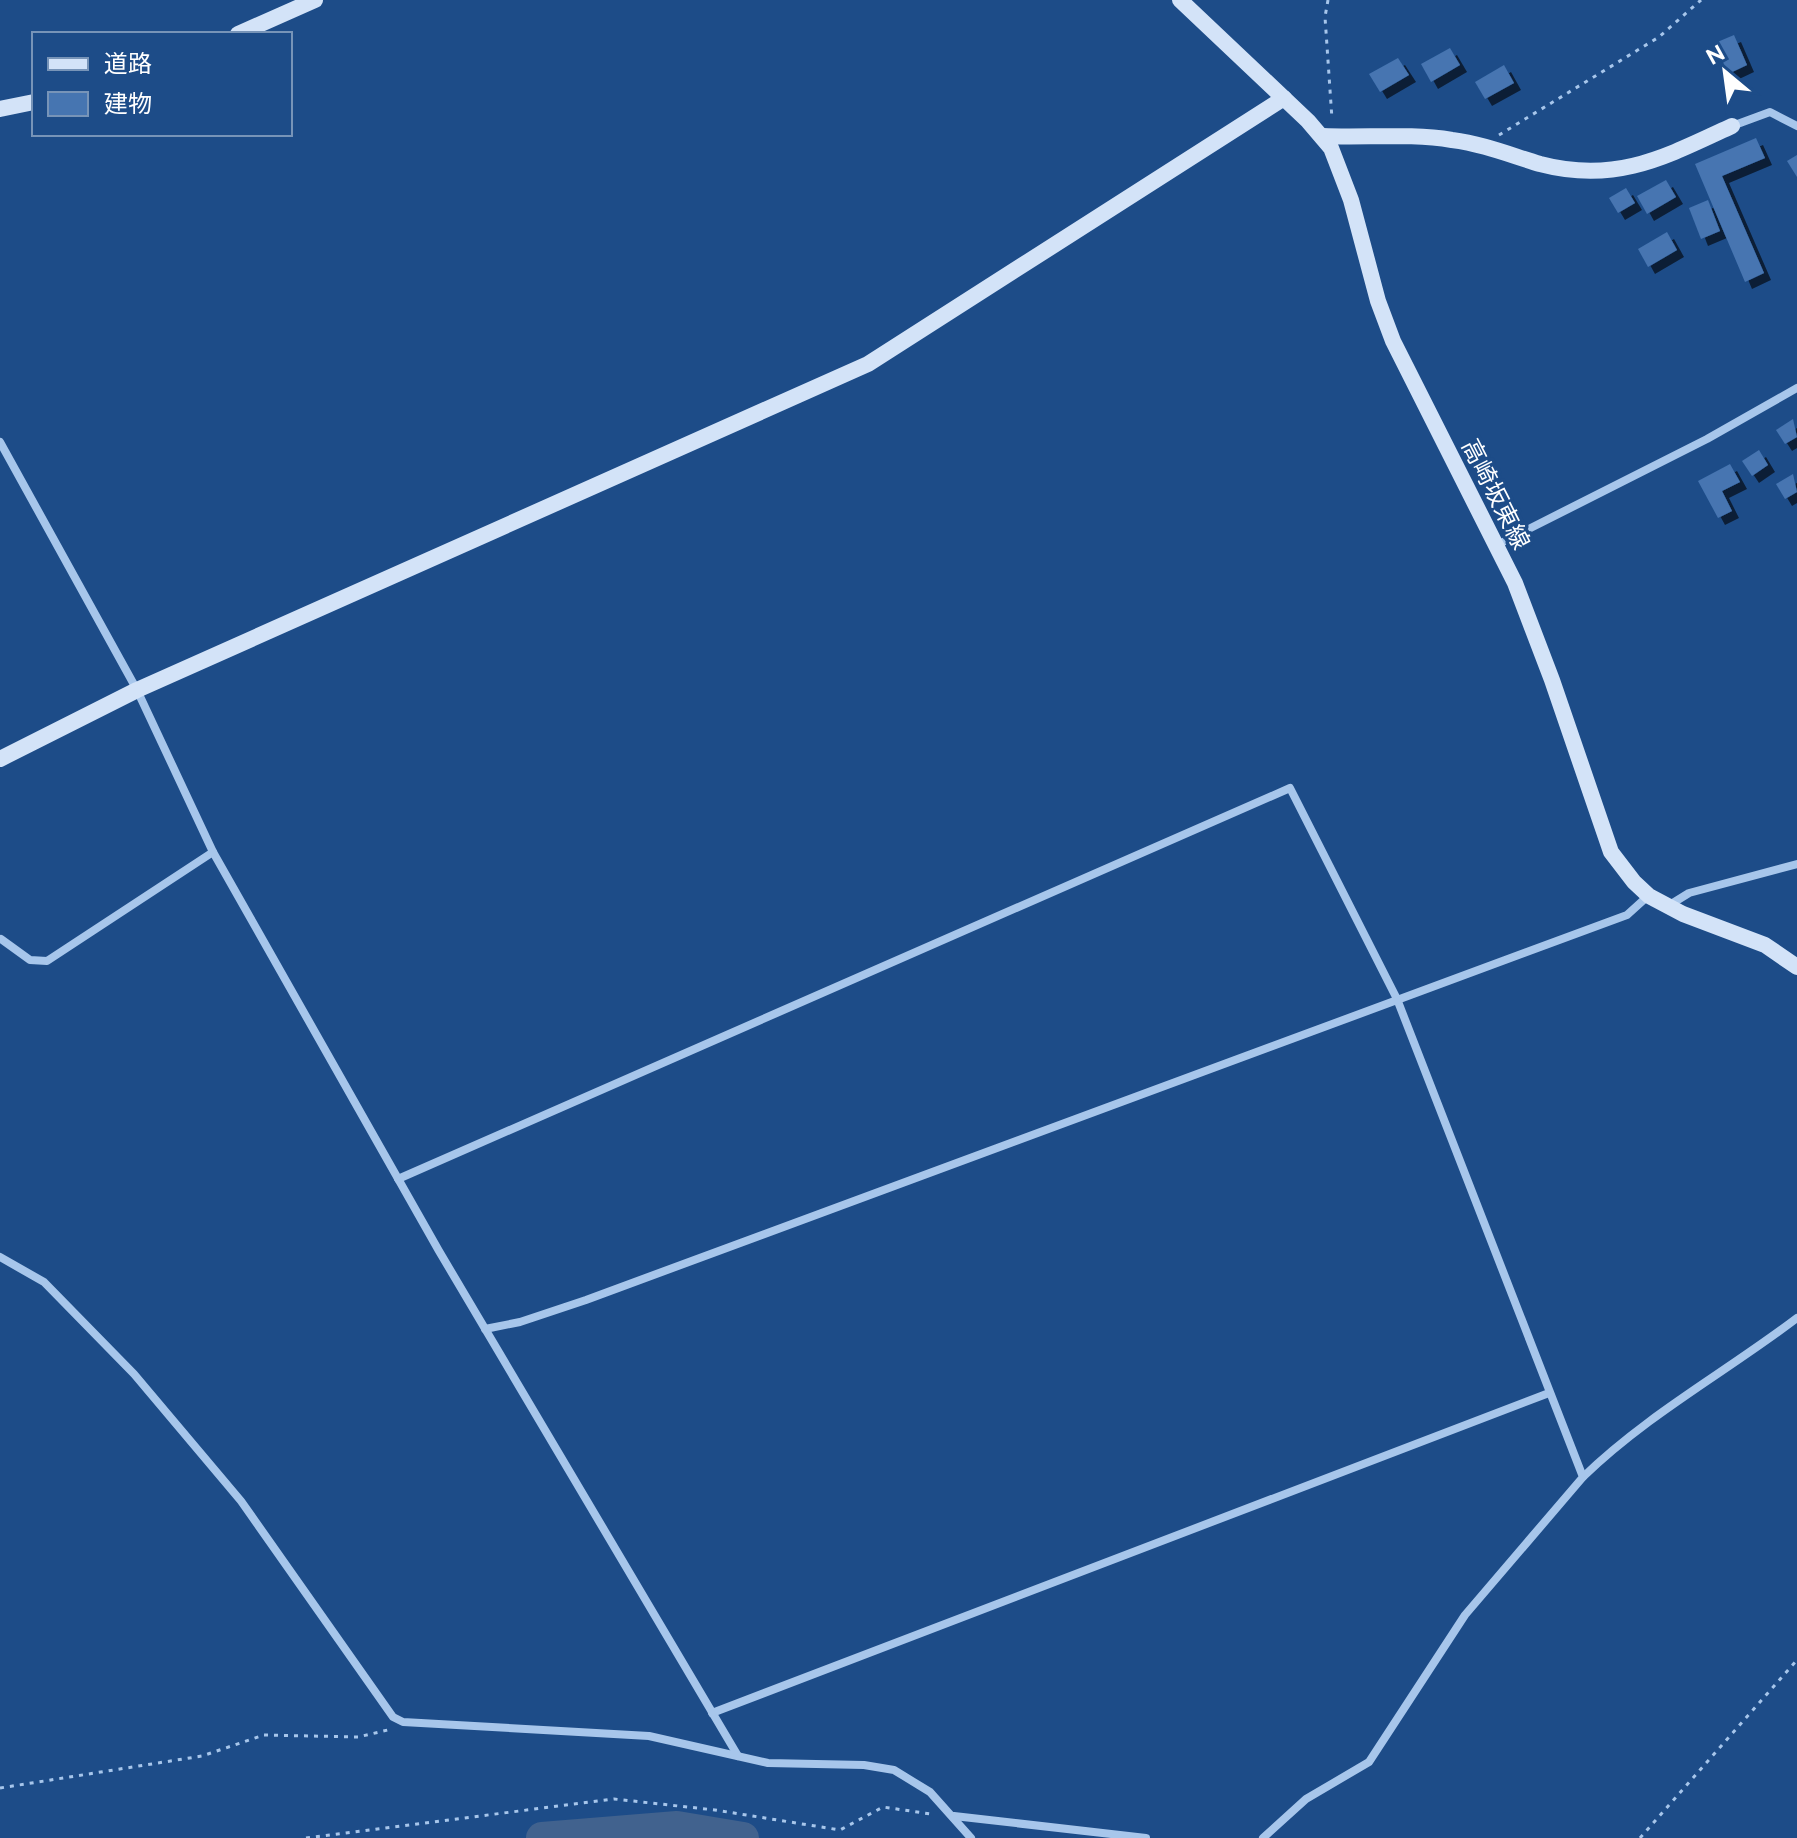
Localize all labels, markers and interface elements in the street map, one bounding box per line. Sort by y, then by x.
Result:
legend [32,32,292,136]
north arrow [1685,32,1765,112]
text: N [1702,39,1729,70]
text: 道路 [104,49,152,78]
text: 建物 [104,89,152,118]
street label: 高崎坂東線 [1456,434,1536,554]

